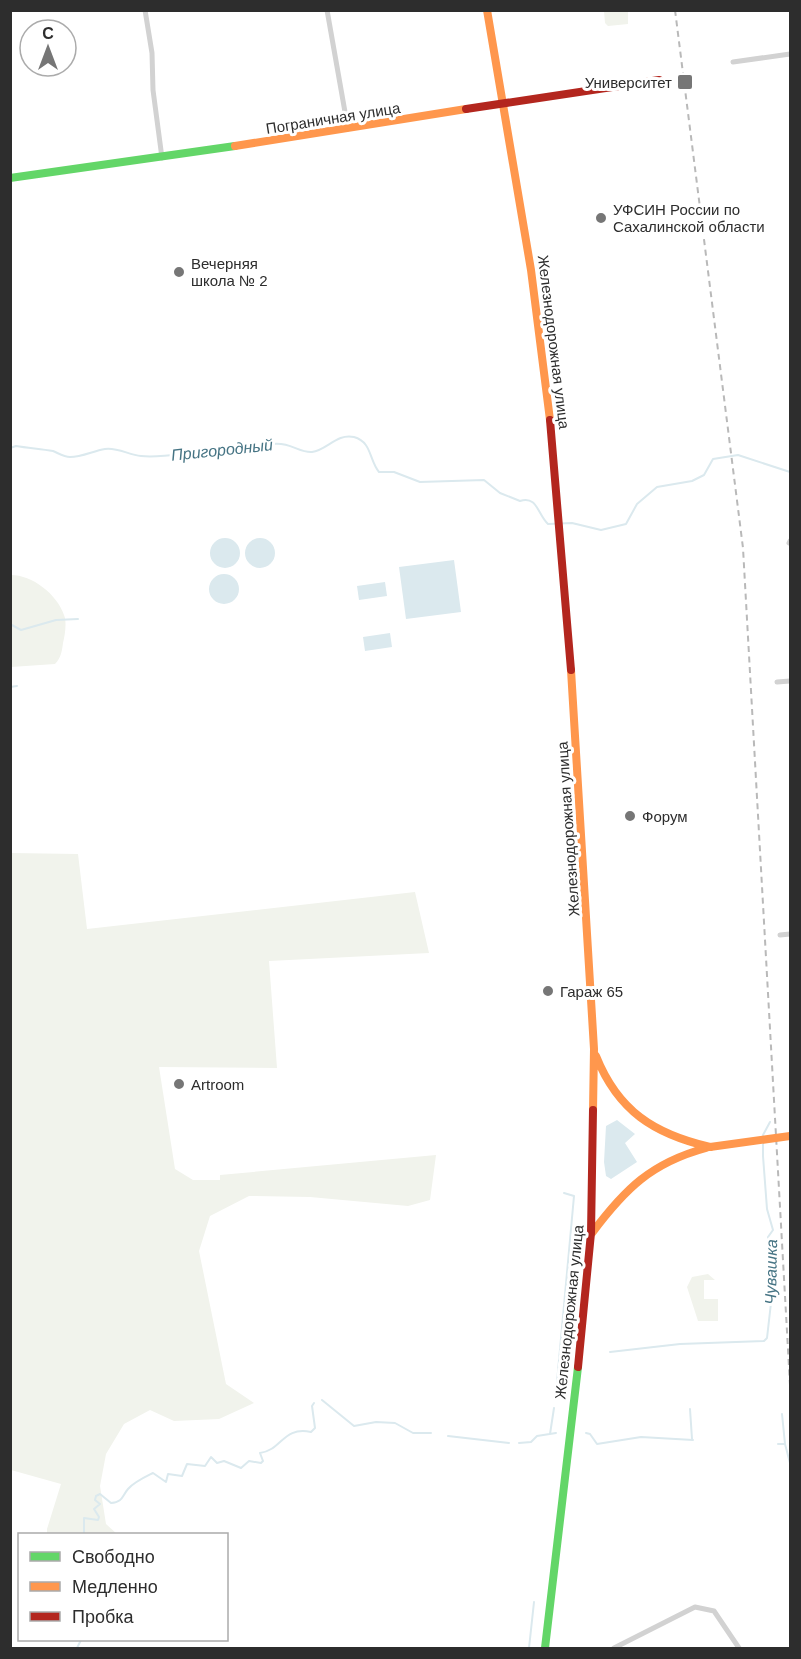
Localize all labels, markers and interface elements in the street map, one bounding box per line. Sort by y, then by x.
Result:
north arrow [18,18,78,78]
text: С [42,25,54,42]
marker: Университет [676,73,694,91]
place label: Университет [585,74,672,91]
street label: Пограничная улица [265,99,402,137]
place label: УФСИН России по Сахалинской области [613,201,765,235]
marker: УФСИН России по Сахалинской области [594,211,608,225]
street label: Железнодорожная улица [535,254,573,431]
place label: Вечерняя школа № 2 [191,255,268,289]
marker: Вечерняя школа № 2 [172,265,186,279]
water label: Пригородный [170,436,274,464]
street label: Железнодорожная улица [553,740,583,917]
place label: Форум [642,808,688,825]
marker: Форум [623,809,637,823]
place label: Гараж 65 [560,983,623,1000]
marker: Гараж 65 [541,984,555,998]
place label: Artroom [191,1076,244,1093]
marker: Artroom [172,1077,186,1091]
street label: Железнодорожная улица [551,1223,587,1400]
water label: Чувашка [762,1239,780,1305]
legend [18,1533,228,1641]
text: Свободно [72,1547,155,1567]
text: Медленно [72,1577,158,1597]
text: Пробка [72,1607,135,1627]

